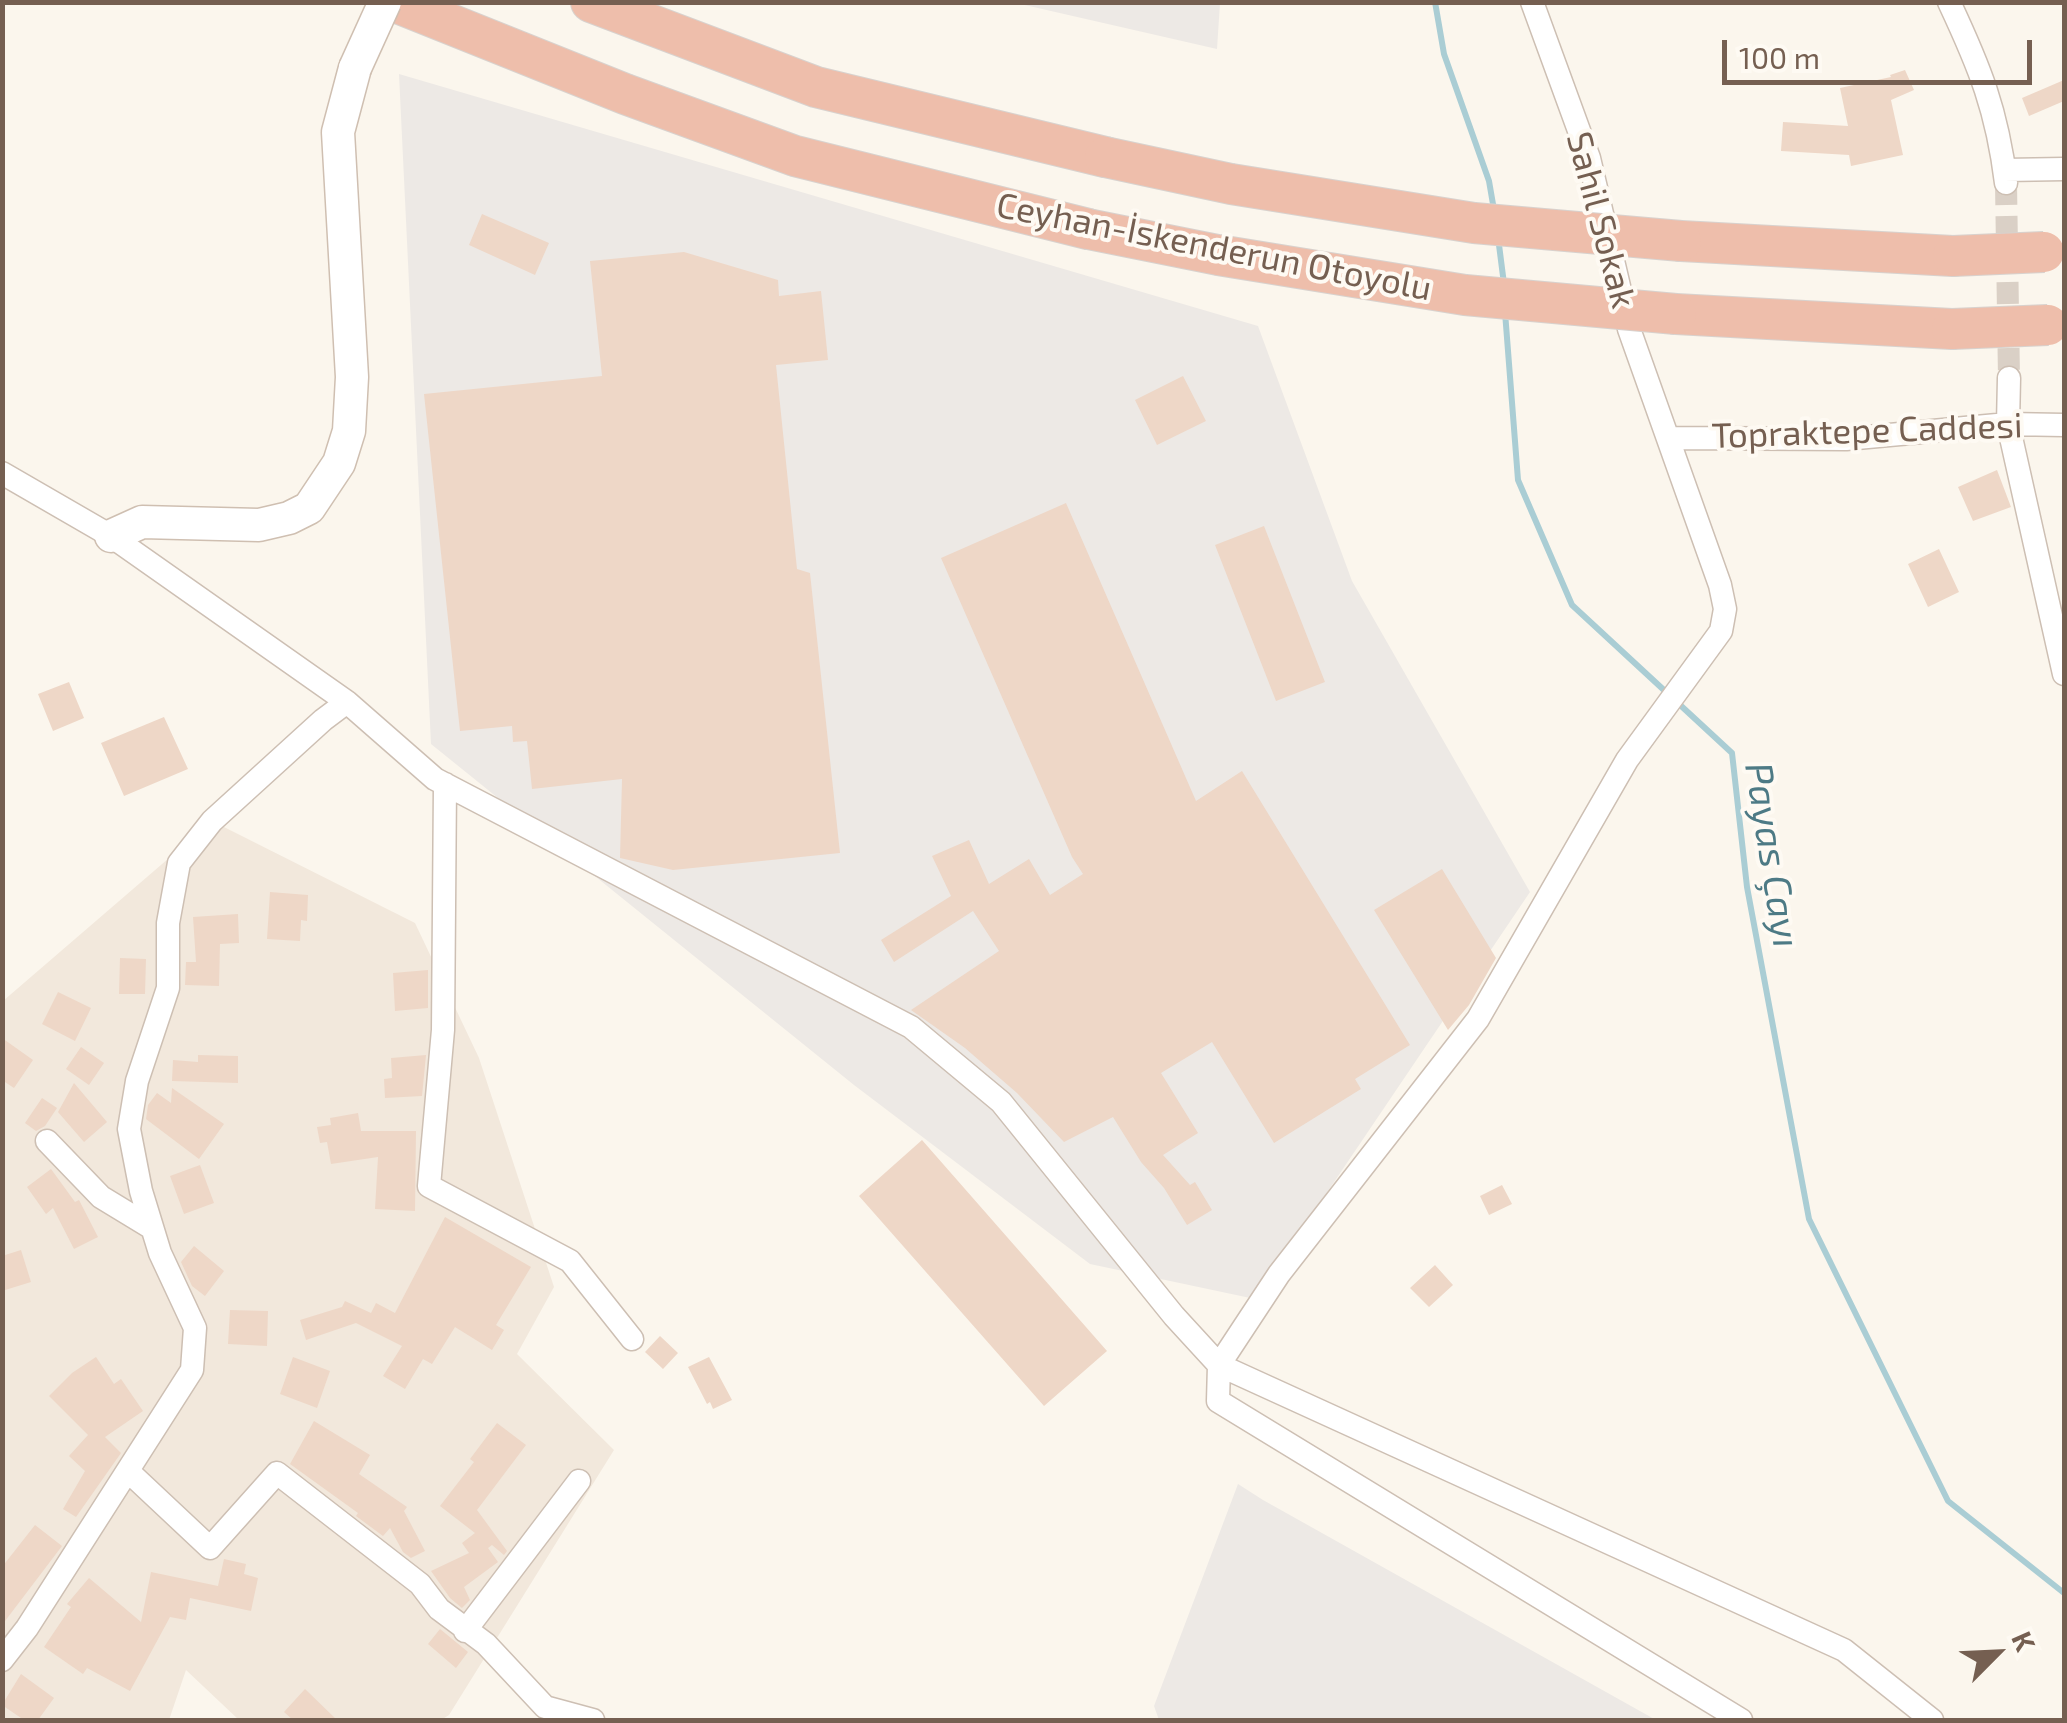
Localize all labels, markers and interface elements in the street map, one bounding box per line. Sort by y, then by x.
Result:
scale bar [1727,20,2037,82]
text: 100 m [1739,39,1820,75]
street label: Sahil Sokak [1557,127,1645,313]
street label: Ceyhan-İskenderun Otoyolu [993,184,1435,310]
street label: Topraktepe Caddesi [1711,405,2023,457]
water label: Payas Çayı [1735,759,1809,951]
north arrow [1947,1603,2047,1703]
text: K [2005,1626,2044,1656]

